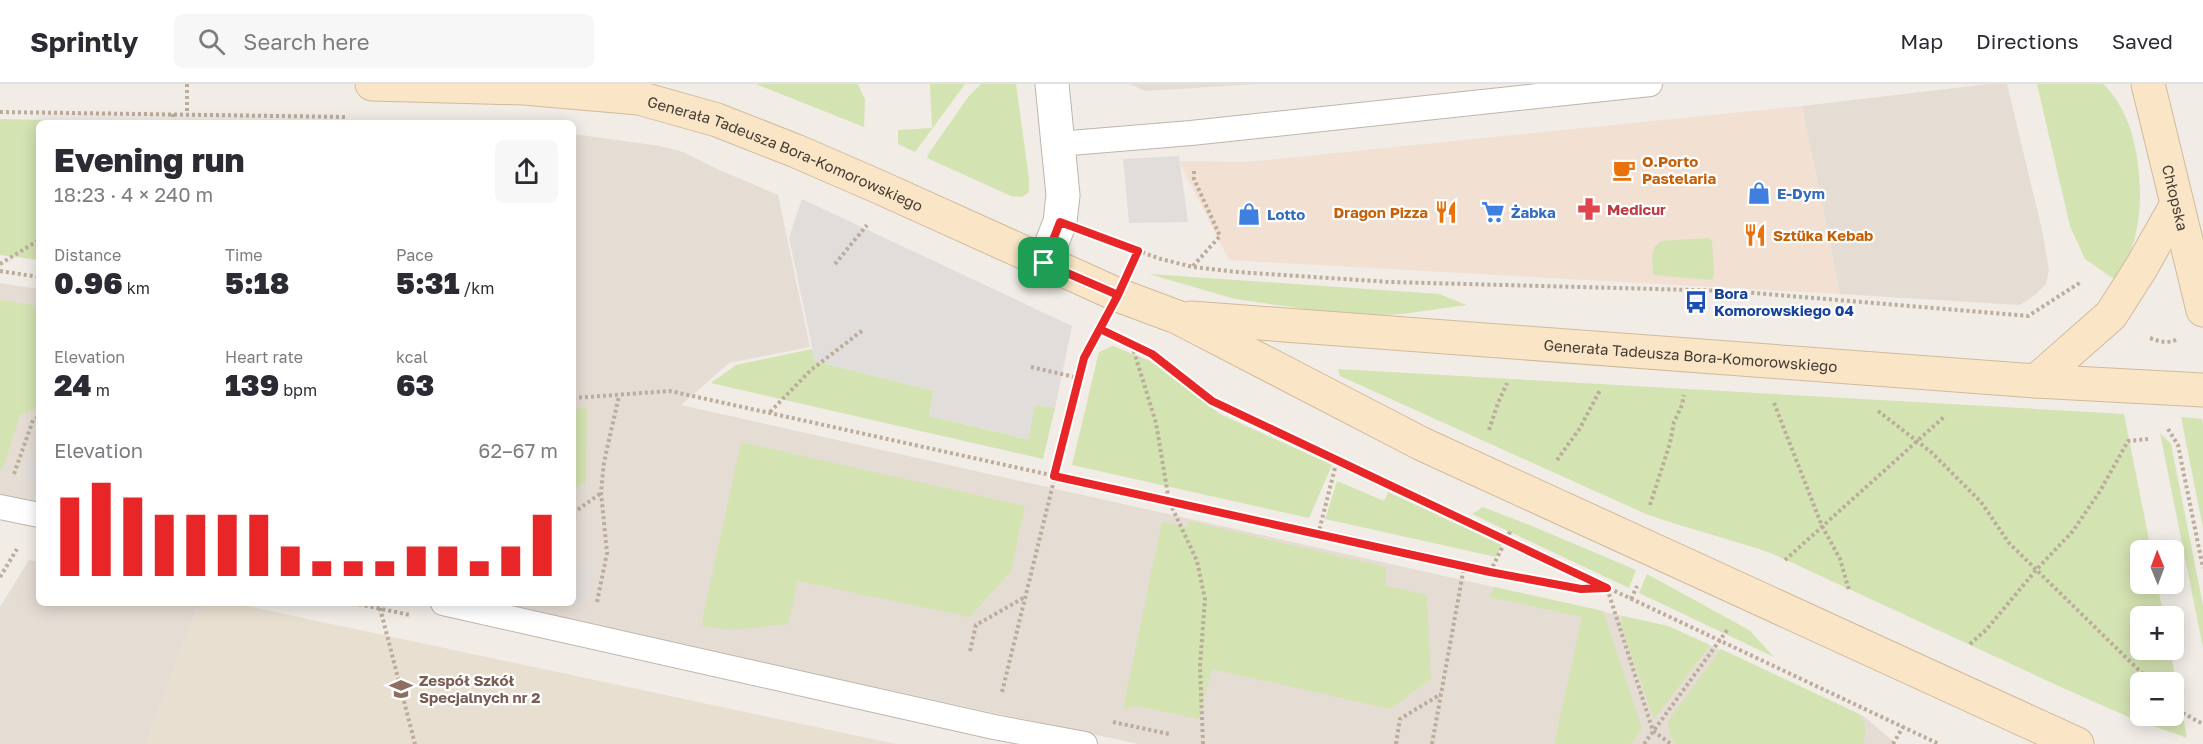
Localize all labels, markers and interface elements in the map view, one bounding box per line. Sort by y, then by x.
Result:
search box [174,14,594,68]
text: Sprintly [30,25,138,58]
icon: search [195,25,228,58]
text: Search here [243,28,369,55]
text: Map [1900,28,1943,54]
text: Directions [1976,28,2079,54]
text: Saved [2112,28,2173,54]
street label: Generała Tadeusza Bora-Komorowskiego [645,92,926,215]
text: Evening run [54,140,245,179]
button: share [495,140,558,203]
place label: O.Porto Pastelaria [1642,152,1716,187]
cafe icon: O.Porto Pastelaria [1611,157,1637,183]
street label: Chłopska [2159,163,2192,233]
shop icon: E-Dym [1746,180,1772,206]
text: 18:23 · 4 × 240 m [54,182,213,206]
place label: E-Dym [1777,184,1825,202]
pharmacy icon: Medicur [1576,196,1602,222]
restaurant icon: Dragon Pizza [1433,199,1459,225]
supermarket icon: Żabka [1480,199,1506,225]
place label: Medicur [1607,200,1666,218]
shop icon: Lotto [1236,201,1262,227]
place label: Dragon Pizza [1334,203,1428,221]
place label: Żabka [1511,203,1556,221]
place label: Lotto [1267,205,1305,223]
restaurant icon: Sztüka Kebab [1742,222,1768,248]
place label: Sztüka Kebab [1773,226,1873,244]
pin [1018,237,1069,288]
text: Distance [54,245,121,265]
text: Time [225,245,263,265]
text: Pace [396,245,433,265]
icon: arrive [1027,246,1060,279]
text: 0.96 [54,265,123,301]
text: 5:18 [225,265,289,301]
text: 5:31 [396,265,460,301]
text: km [123,278,150,298]
text: /km [460,278,494,298]
place label: Bora Komorowskiego 04 [1714,284,1854,319]
bus stop icon: Bora Komorowskiego 04 [1683,289,1709,315]
street label: Generała Tadeusza Bora-Komorowskiego [1543,335,1838,375]
text: Elevation [54,347,125,367]
text: Heart rate [225,347,303,367]
text: kcal [396,347,428,367]
text: 24 [54,367,92,403]
text: 139 [225,367,279,403]
text: 63 [396,367,434,403]
text: m [92,380,110,400]
text: bpm [279,380,317,400]
text: Elevation [54,438,143,462]
text: 62–67 m [478,438,558,462]
north arrow [2130,540,2184,594]
map controls [2130,540,2184,726]
button: + [2130,606,2184,660]
place label: Zespół Szkół Specjalnych nr 2 [419,671,540,706]
button: − [2130,672,2184,726]
school or university icon: Zespół Szkół Specjalnych nr 2 [388,676,414,702]

